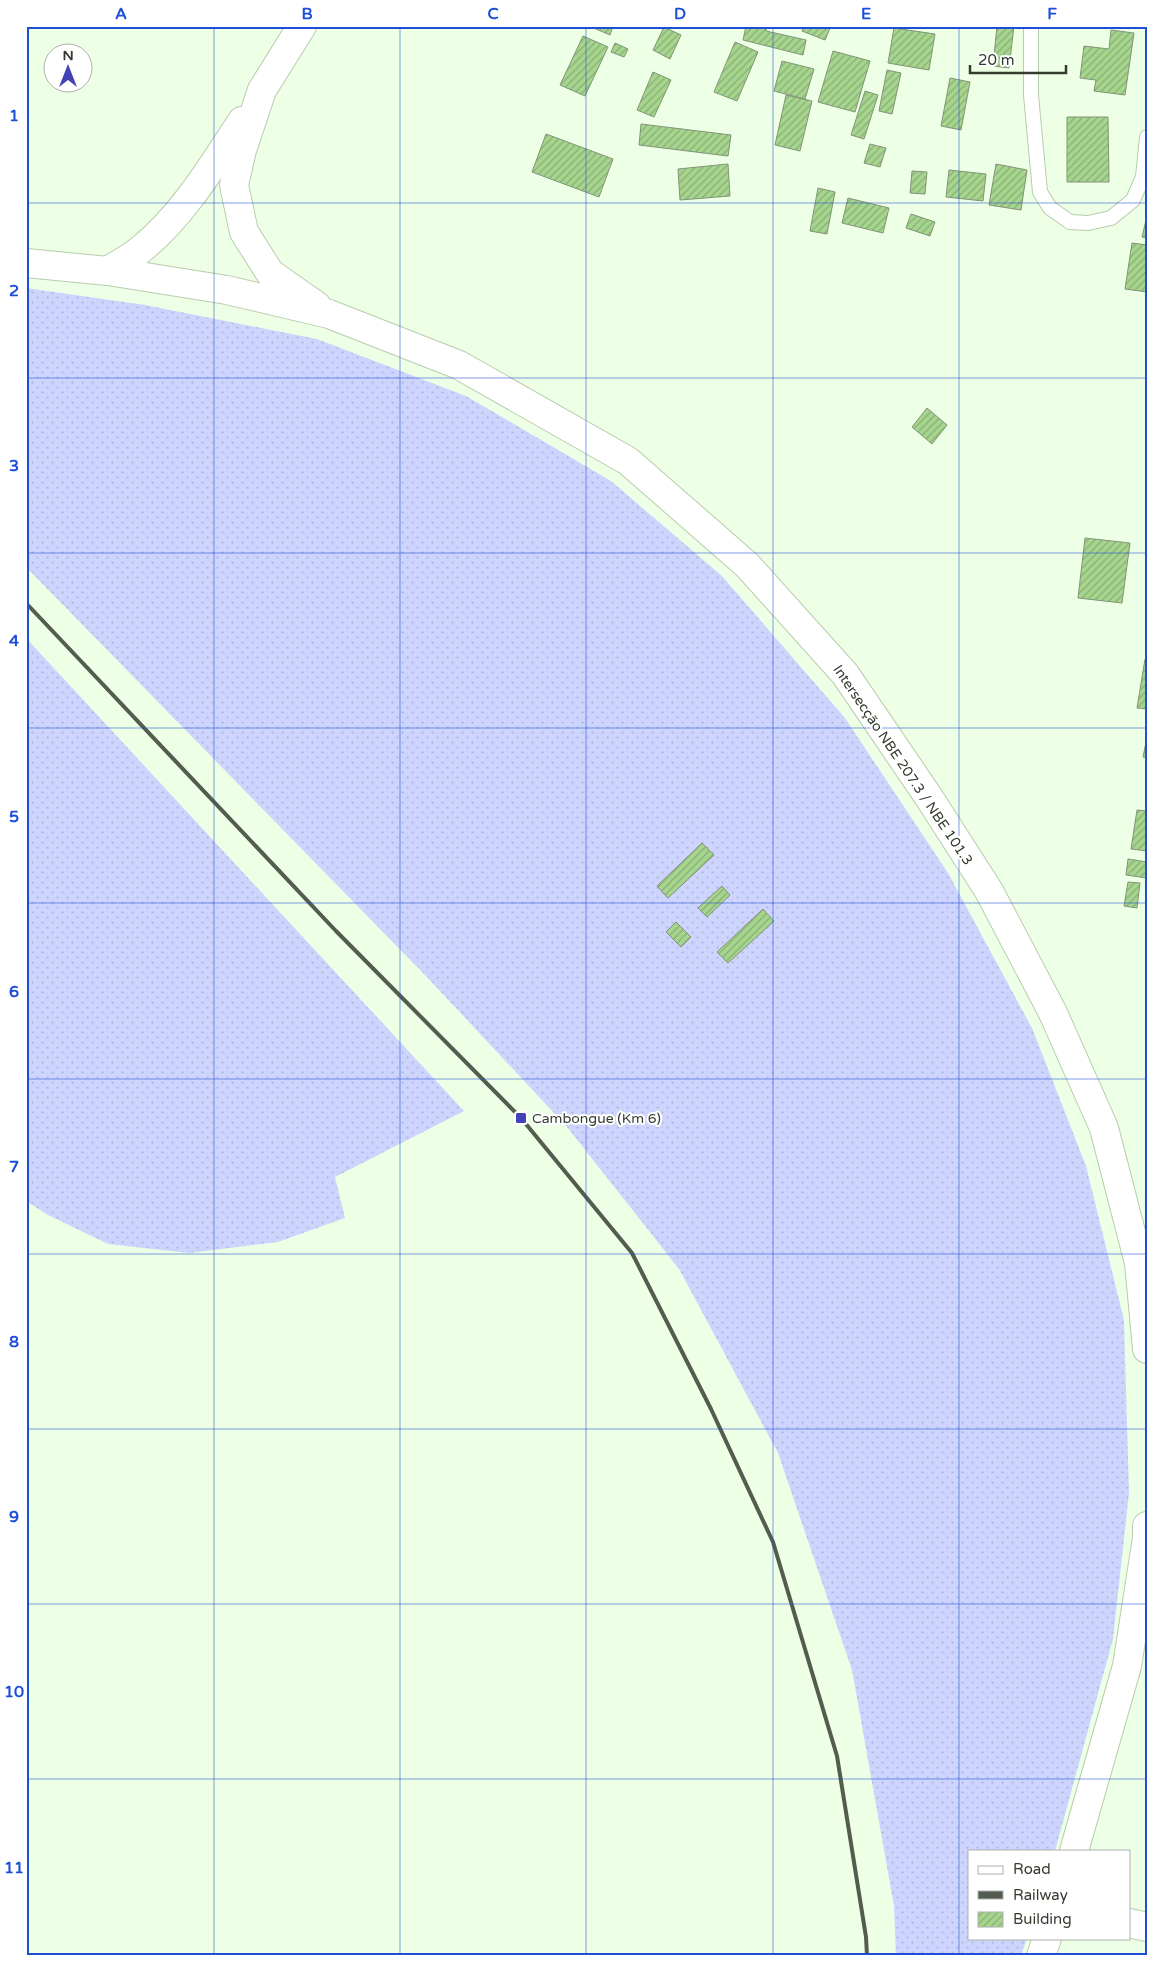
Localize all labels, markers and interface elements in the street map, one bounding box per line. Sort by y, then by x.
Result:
text: A [115,4,127,24]
text: B [301,4,313,24]
text: C [487,4,499,24]
text: D [674,4,686,24]
text: E [861,4,871,24]
text: F [1047,4,1057,24]
north arrow [42,42,92,92]
scale bar [970,42,1067,74]
text: N [62,47,74,64]
text: 20 m [978,51,1015,69]
text: 1 [9,106,19,126]
text: 2 [9,281,19,301]
text: 3 [9,456,19,476]
text: 4 [9,631,19,651]
street label: Intersecção NBE 207.3 / NBE 101.3 [829,662,977,868]
text: 5 [9,807,19,827]
text: 6 [9,982,19,1002]
place label: Cambongue (Km 6) [532,1110,661,1127]
marker: Cambongue (Km 6) [514,1111,528,1125]
text: 7 [9,1157,19,1177]
text: 8 [9,1332,19,1352]
text: 9 [9,1507,19,1527]
text: 10 [4,1682,24,1702]
legend [968,1850,1130,1940]
text: 11 [4,1858,24,1878]
text: Road [1013,1860,1051,1878]
text: Railway [1013,1886,1068,1904]
text: Building [1013,1910,1072,1928]

